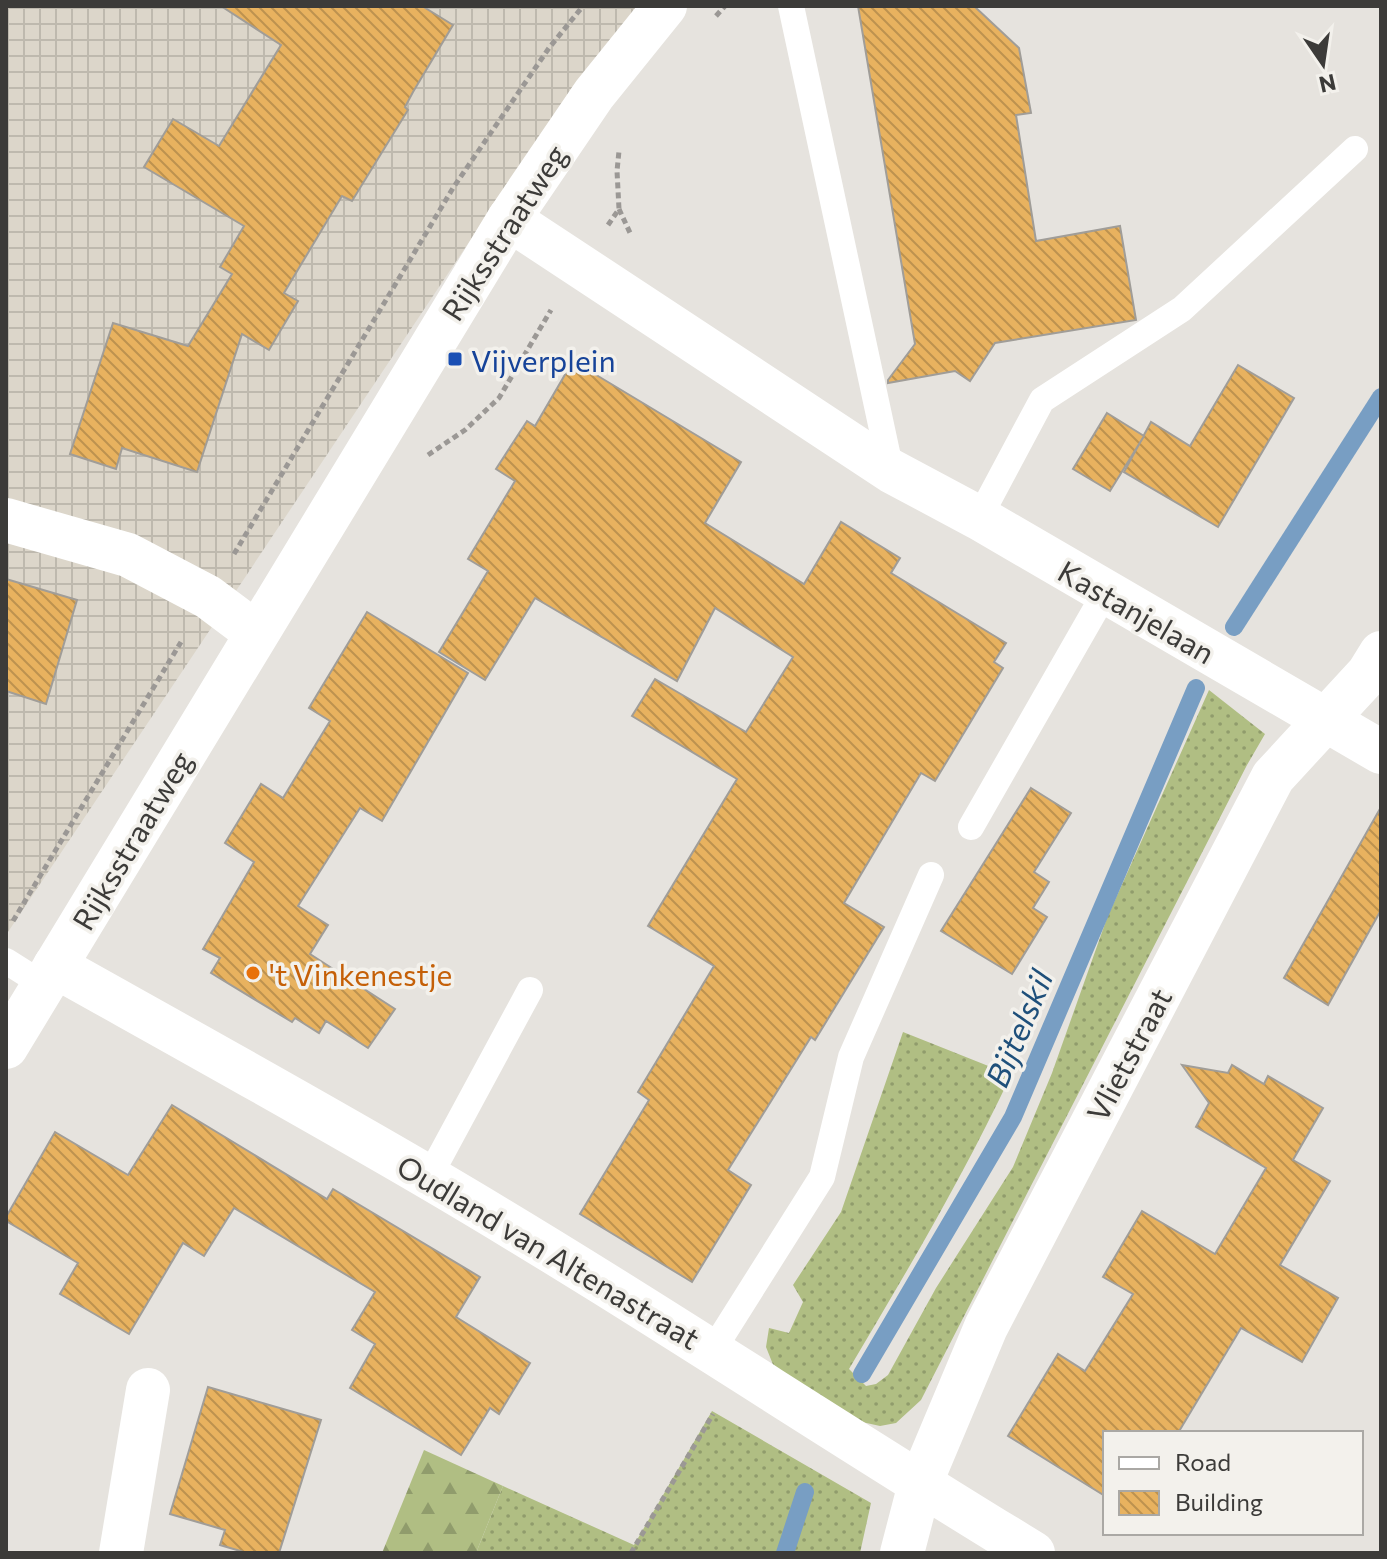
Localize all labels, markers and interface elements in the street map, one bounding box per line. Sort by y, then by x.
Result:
north arrow [1283,24,1363,104]
text: N [1317,69,1339,99]
street label: Rijksstraatweg [432,137,574,327]
place label: Vijverplein [471,341,616,378]
marker: Vijverplein [446,350,464,368]
street label: Kastanjelaan [1052,551,1222,671]
street label: Rijksstraatweg [63,744,199,936]
place label: 't Vinkenestje [269,955,452,992]
water label: Bijtelskil [976,963,1061,1093]
marker: 't Vinkenestje [244,964,262,982]
street label: Vlietstraat [1078,981,1178,1127]
street label: Oudland van Altenastraat [391,1146,707,1356]
legend [1103,1431,1363,1535]
text: Road [1175,1447,1231,1476]
text: Building [1175,1487,1263,1516]

